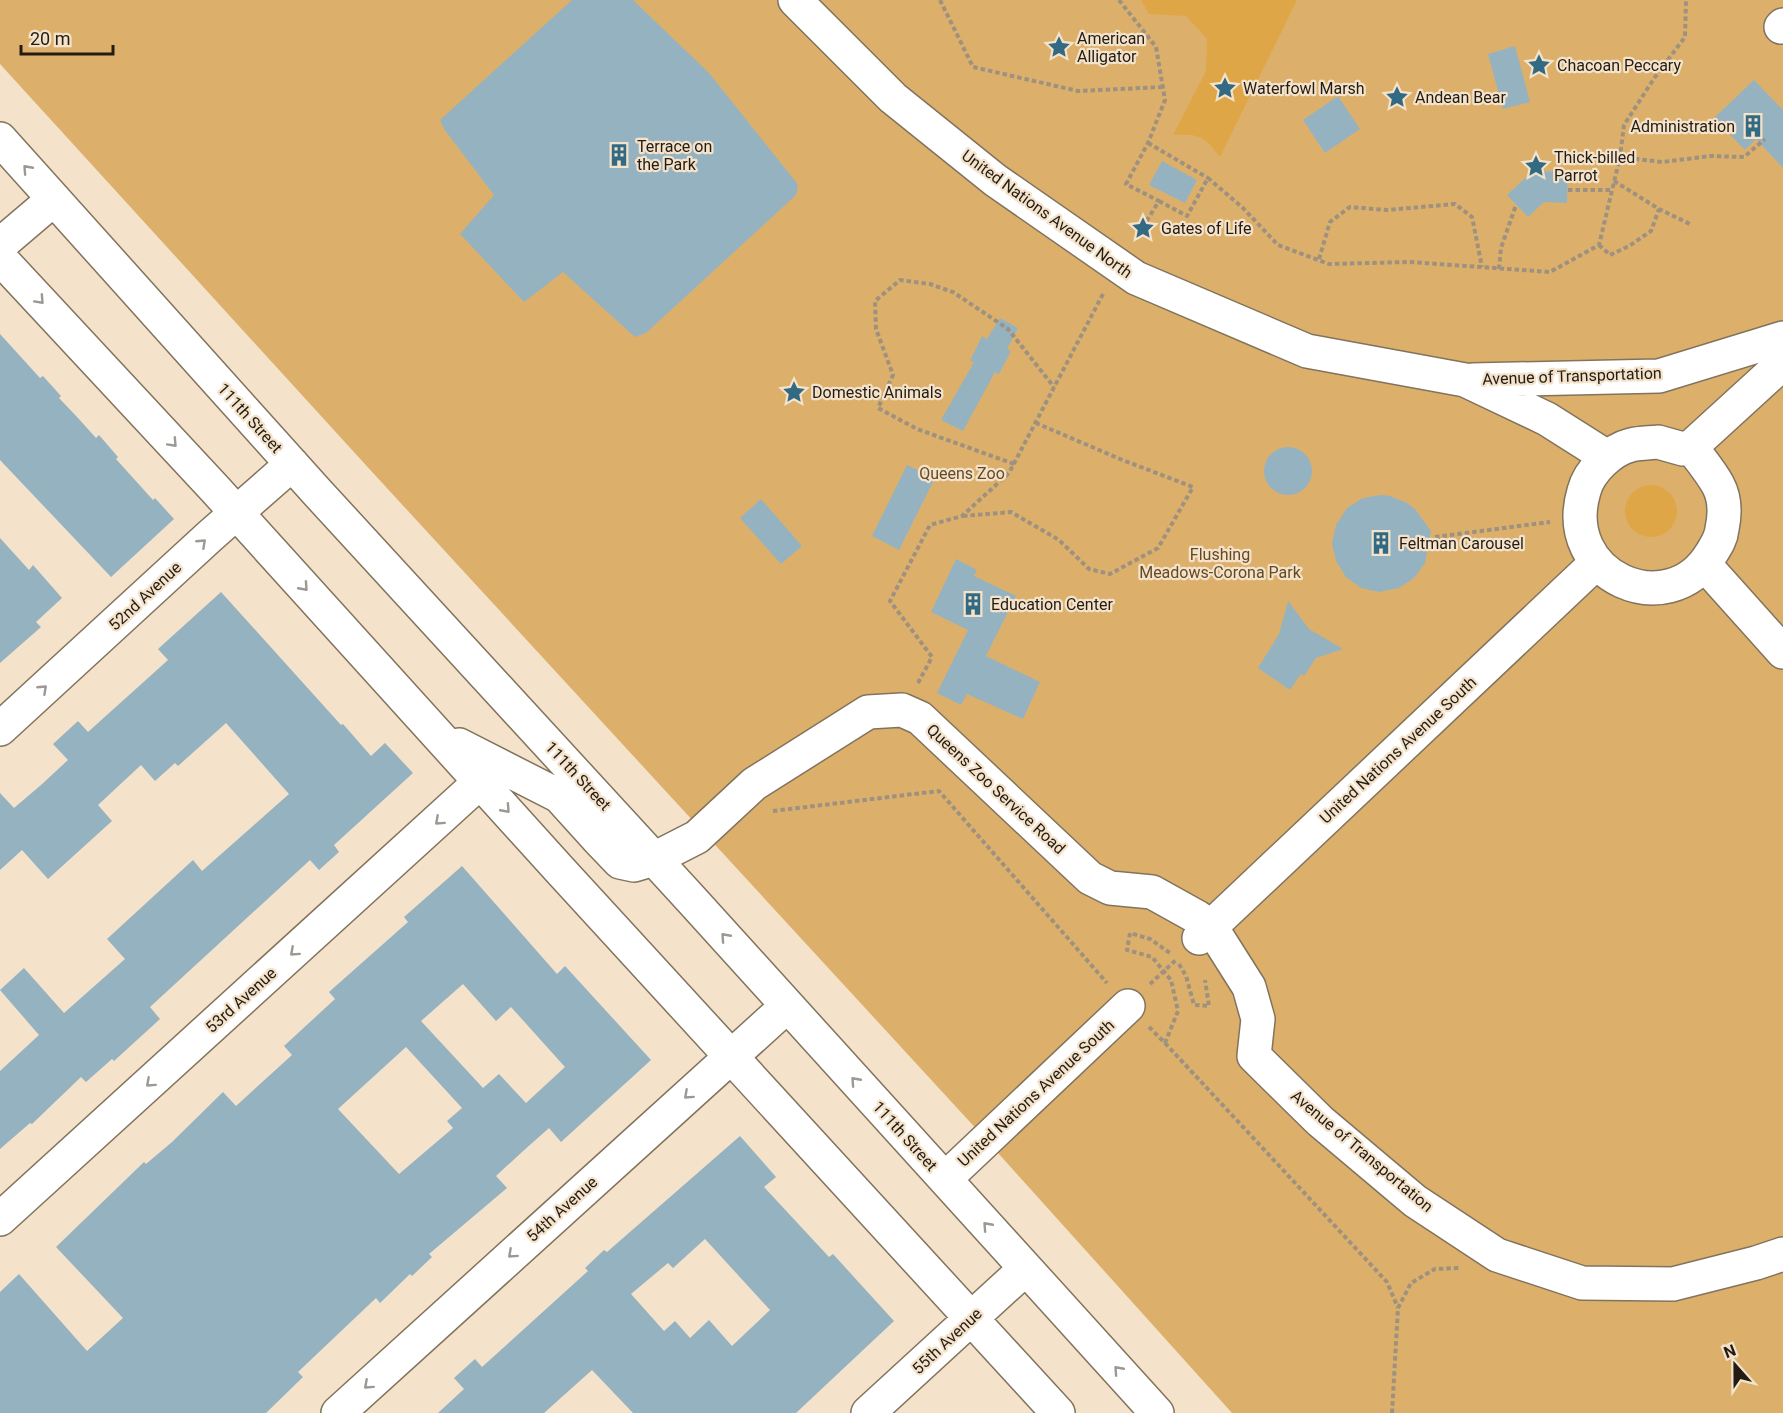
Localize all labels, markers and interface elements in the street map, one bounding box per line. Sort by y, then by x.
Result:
scale bar [21,18,112,56]
text: 20 m [30,28,70,49]
place label: American Alligator [1077,29,1145,66]
place icon: American Alligator [1046,34,1072,60]
place icon: Chacoan Peccary [1526,52,1552,78]
place label: Chacoan Peccary [1557,56,1681,75]
place icon: Waterfowl Marsh [1212,75,1238,101]
place label: Waterfowl Marsh [1243,79,1365,98]
place icon: Andean Bear [1384,84,1410,110]
place label: Andean Bear [1415,88,1506,107]
building icon: Administration [1740,113,1766,139]
place label: Administration [1631,117,1735,136]
place label: Terrace on the Park [637,137,712,174]
building icon: Terrace on the Park [606,142,632,168]
street label: United Nations Avenue North [958,146,1136,282]
place label: Thick-billed Parrot [1554,148,1635,185]
place icon: Thick-billed Parrot [1523,153,1549,179]
one-way arrow [23,165,34,176]
place icon: Gates of Life [1130,215,1156,241]
place label: Gates of Life [1161,219,1252,238]
one-way arrow [33,294,44,304]
street label: Avenue of Transportation [1482,363,1662,389]
street label: 111th Street [214,379,286,457]
place icon: Domestic Animals [781,379,807,405]
place label: Domestic Animals [812,383,942,402]
one-way arrow [166,437,177,447]
park label: Queens Zoo [919,464,1005,483]
building icon: Feltman Carousel [1368,530,1394,556]
place label: Feltman Carousel [1399,534,1524,553]
one-way arrow [195,539,206,550]
park label: Flushing Meadows-Corona Park [1139,545,1302,582]
street label: 52nd Avenue [105,558,185,634]
one-way arrow [297,580,308,591]
building icon: Education Center [960,591,986,617]
place label: Education Center [991,595,1113,614]
street label: United Nations Avenue South [1316,672,1480,828]
one-way arrow [36,686,47,697]
street label: Queens Zoo Service Road [923,720,1069,858]
street label: 111th Street [541,738,615,814]
one-way arrow [499,802,510,813]
one-way arrow [435,814,445,825]
one-way arrow [721,933,732,943]
one-way arrow [290,945,301,956]
street label: 53rd Avenue [202,963,280,1037]
street label: United Nations Avenue South [954,1015,1118,1171]
one-way arrow [146,1076,157,1087]
one-way arrow [851,1077,862,1088]
street label: Avenue of Transportation [1287,1086,1437,1216]
one-way arrow [684,1088,695,1099]
street label: 111th Street [869,1097,941,1175]
street label: 54th Avenue [523,1172,601,1246]
one-way arrow [983,1222,994,1232]
one-way arrow [509,1247,519,1258]
street label: 55th Avenue [908,1304,986,1378]
north arrow [1705,1335,1765,1395]
text: N [1721,1341,1738,1362]
one-way arrow [1114,1366,1125,1377]
one-way arrow [364,1378,375,1389]

